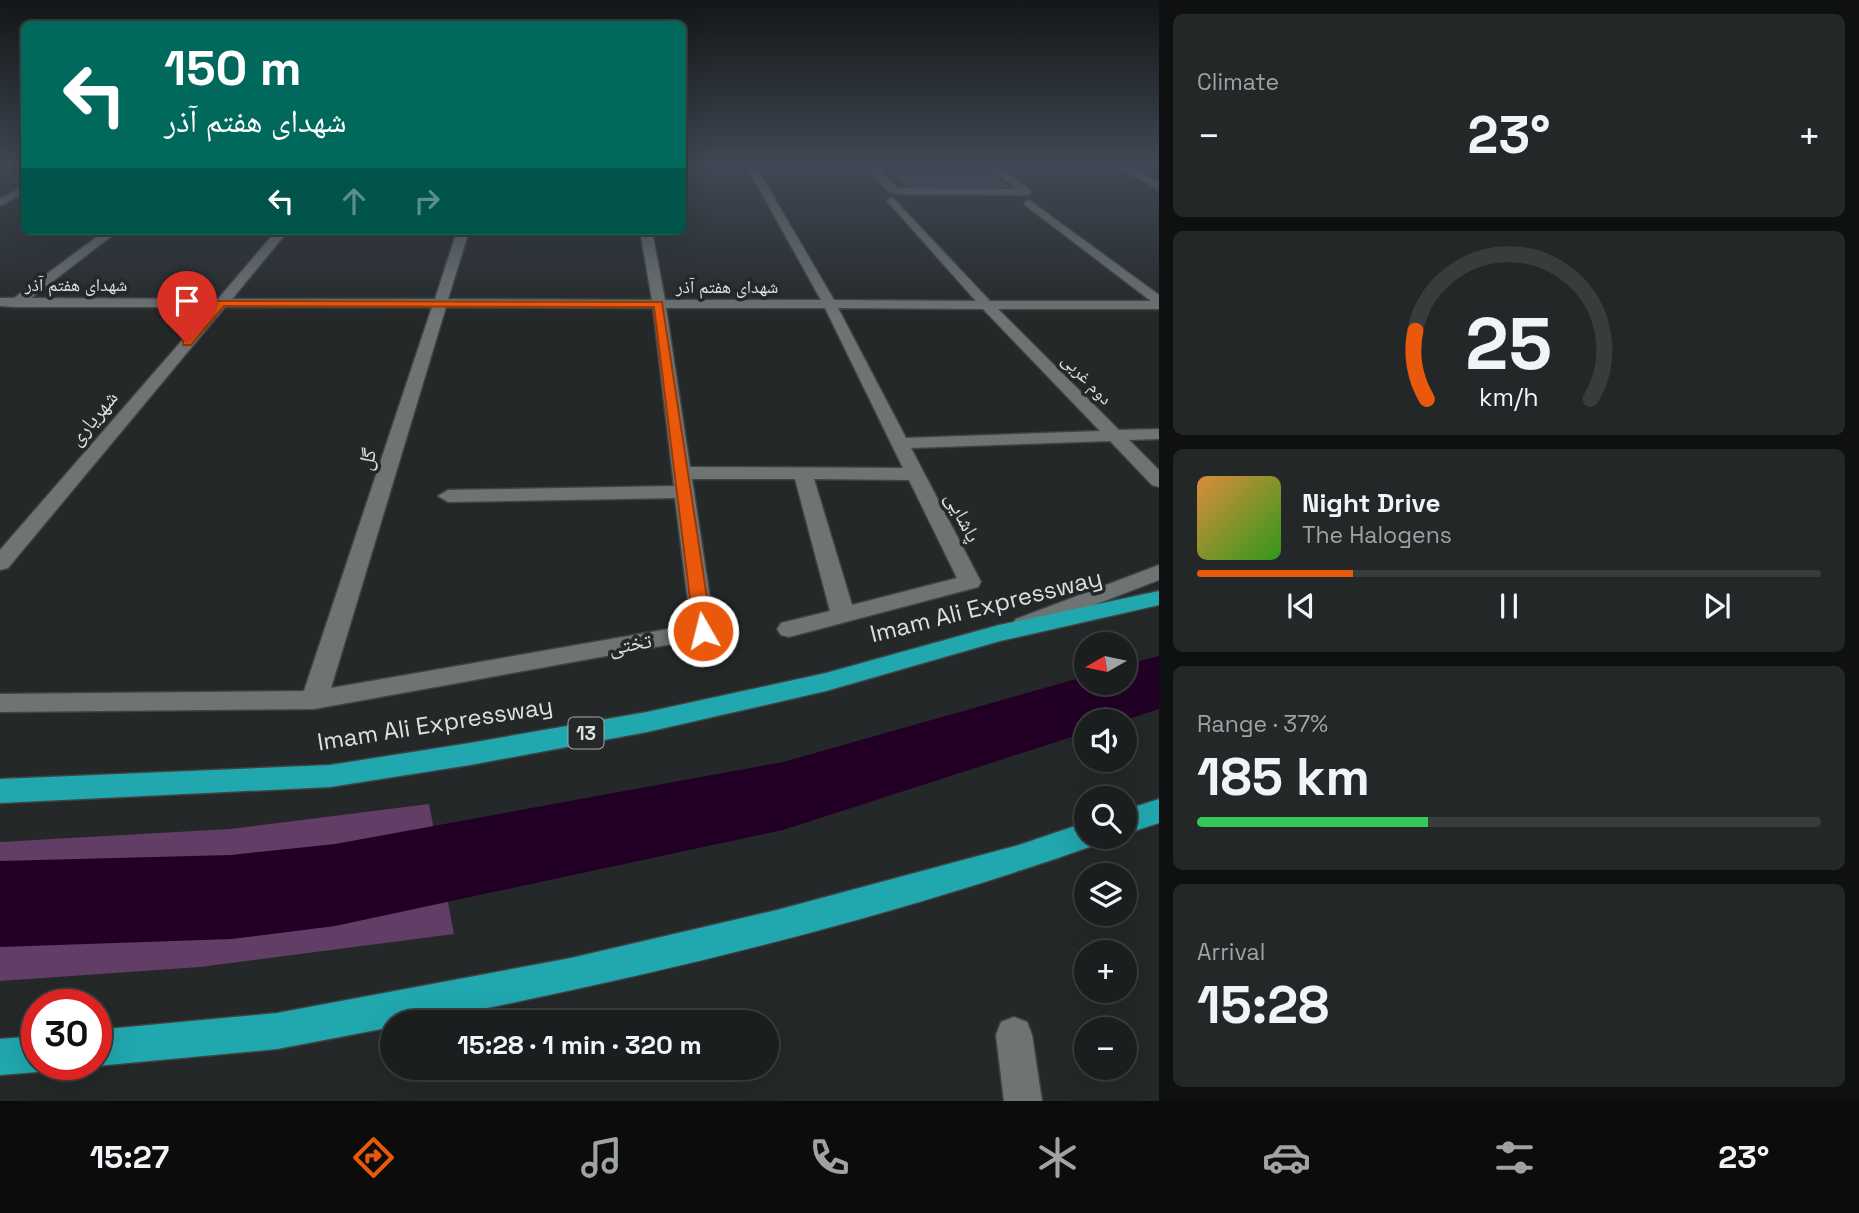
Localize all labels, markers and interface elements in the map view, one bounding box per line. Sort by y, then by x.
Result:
text: 150 m [164,37,302,99]
icon: left [49,49,140,140]
text: Climate [1197,67,1279,97]
text: شهدای هفتم آذر [164,101,347,141]
text: 23° [1468,102,1551,168]
text: − [1197,112,1221,160]
text: + [1797,112,1821,160]
icon: left [262,182,300,220]
icon: ahead [335,182,373,220]
icon: right [408,182,446,220]
pin [157,271,217,343]
street label: شهدای هفتم آذر [24,273,127,297]
street label: شهدای هفتم آذر [675,275,778,299]
icon: arrive [168,282,206,320]
text: 25 [1466,298,1552,391]
street label: دوم غربی [1056,348,1118,410]
text: km/h [1479,381,1539,413]
street label: شهریاری [62,385,123,451]
street label: گل [350,444,383,473]
text: Night Drive [1302,486,1440,520]
street label: پاشایی [939,487,988,547]
text: The Halogens [1302,520,1452,550]
street label: Imam Ali Expressway [867,562,1105,649]
icon: previous [1282,587,1320,625]
icon: pause [1490,587,1528,625]
icon: next [1698,587,1736,625]
position arrow [666,594,740,668]
street label: تختی [606,626,654,661]
north arrow [1074,632,1138,695]
map controls [1074,632,1137,1080]
street label: Imam Ali Expressway [315,690,555,757]
button: sound [1074,709,1137,772]
text: Range · 37% [1197,709,1328,739]
road number: 13 [568,718,604,748]
text: 185 km [1197,744,1370,810]
button: search [1074,786,1137,849]
button: layers [1074,863,1137,926]
text: Arrival [1197,937,1265,967]
button: + [1074,940,1137,1003]
text: 15:28 [1197,972,1329,1038]
speed limit sign: 30 [21,989,112,1080]
button: − [1074,1017,1137,1080]
text: 15:28 · 1 min · 320 m [457,1028,702,1062]
icon: directions [349,1133,398,1182]
icon: music [577,1133,626,1182]
icon: phone [805,1133,854,1182]
icon: climate [1033,1133,1082,1182]
icon: car [1262,1133,1311,1182]
icon: filters [1490,1133,1539,1182]
text: 15:27 [90,1137,169,1177]
text: 23° [1718,1137,1769,1177]

